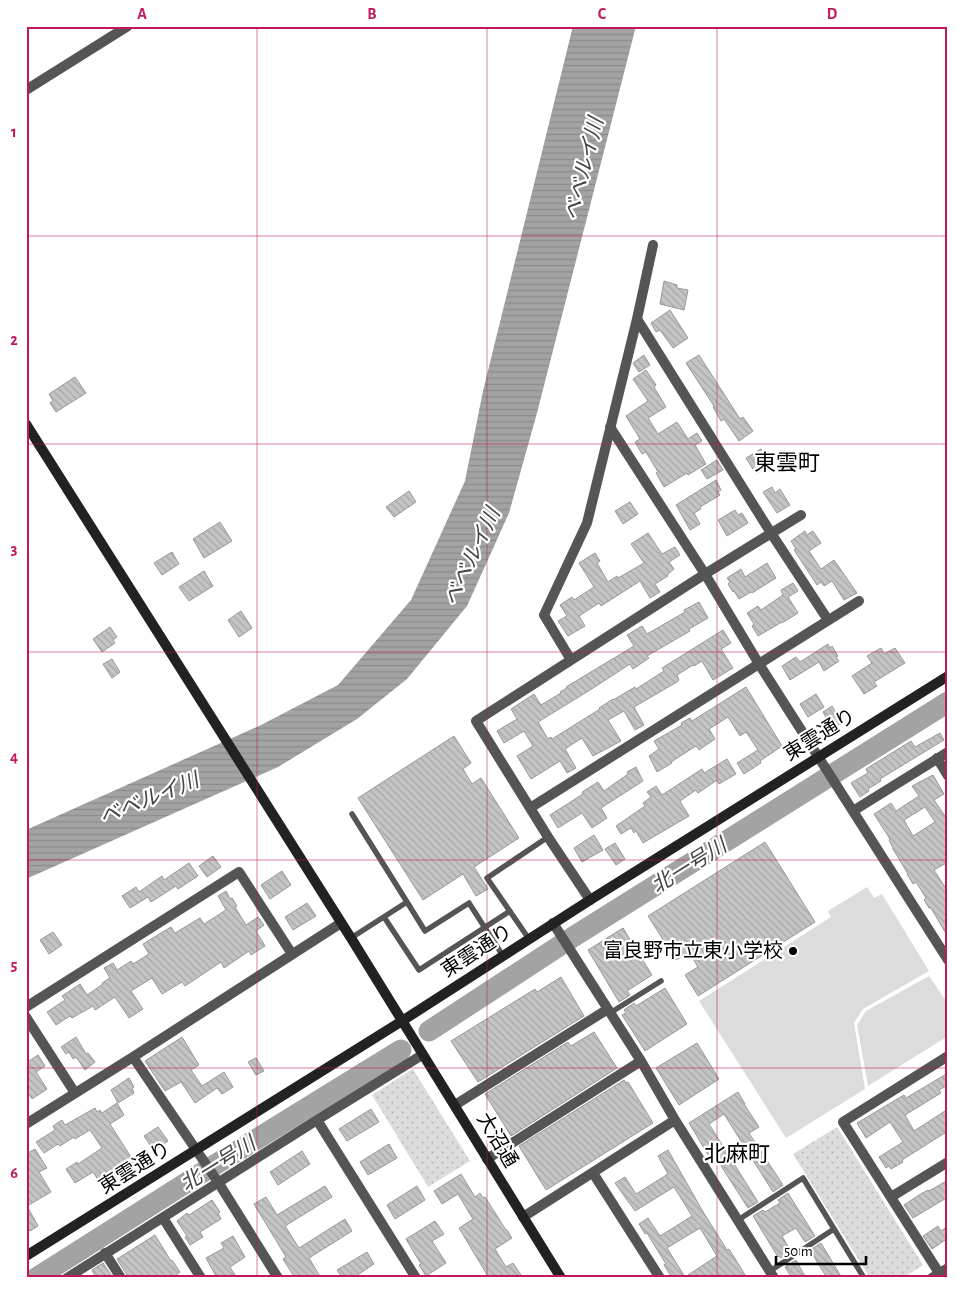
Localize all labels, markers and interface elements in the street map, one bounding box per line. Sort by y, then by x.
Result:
text: A [137,6,147,22]
text: B [367,6,377,22]
text: C [598,6,607,22]
text: D [827,6,838,22]
water label: ベベルイ川 [561,114,607,222]
text: 1 [11,124,17,140]
text: 2 [10,332,18,348]
district label: 東雲町 [754,451,820,474]
water label: ベベルイ川 [440,503,505,609]
text: 3 [11,541,18,557]
street label: 東雲通り [780,704,859,765]
text: 4 [10,749,18,765]
water label: ベベルイ川 [96,769,203,828]
water label: 北一号川 [647,833,732,897]
street label: 東雲通り [437,920,516,981]
place label: 富良野市立東小学校 [603,939,783,961]
marker: 富良野市立東小学校 [787,945,799,957]
text: 5 [11,957,18,973]
street label: 大沼通 [473,1109,522,1171]
water label: 北一号川 [176,1131,261,1195]
street label: 東雲通り [95,1137,174,1198]
district label: 北麻町 [704,1142,770,1165]
text: 6 [10,1165,18,1181]
scale bar [776,1234,866,1266]
text: 50 m [784,1244,813,1259]

